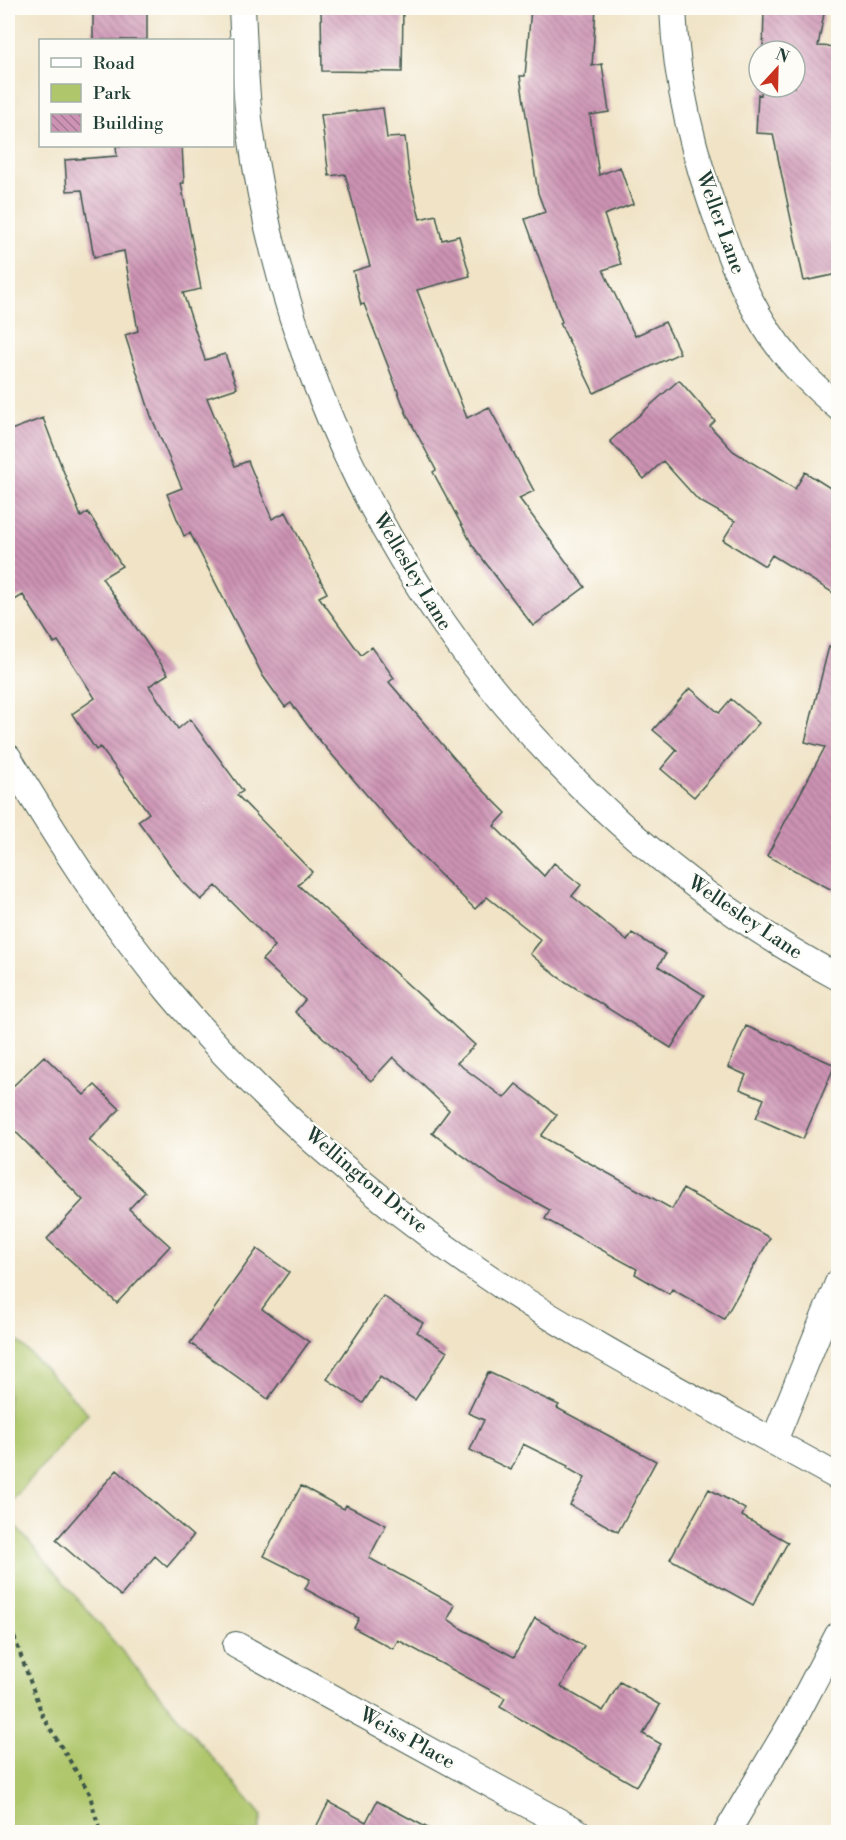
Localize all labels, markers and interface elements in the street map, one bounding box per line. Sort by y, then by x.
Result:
legend [39,39,234,147]
north arrow [747,39,807,99]
text: N [773,44,792,68]
text: Road [93,52,136,75]
text: Park [93,82,132,105]
text: Building [92,112,164,135]
street label: Weller Lane [690,167,750,278]
street label: Wellesley Lane [367,508,457,635]
street label: Wellesley Lane [682,870,807,966]
street label: Wellington Drive [299,1122,433,1240]
street label: Weiss Place [354,1702,459,1775]

